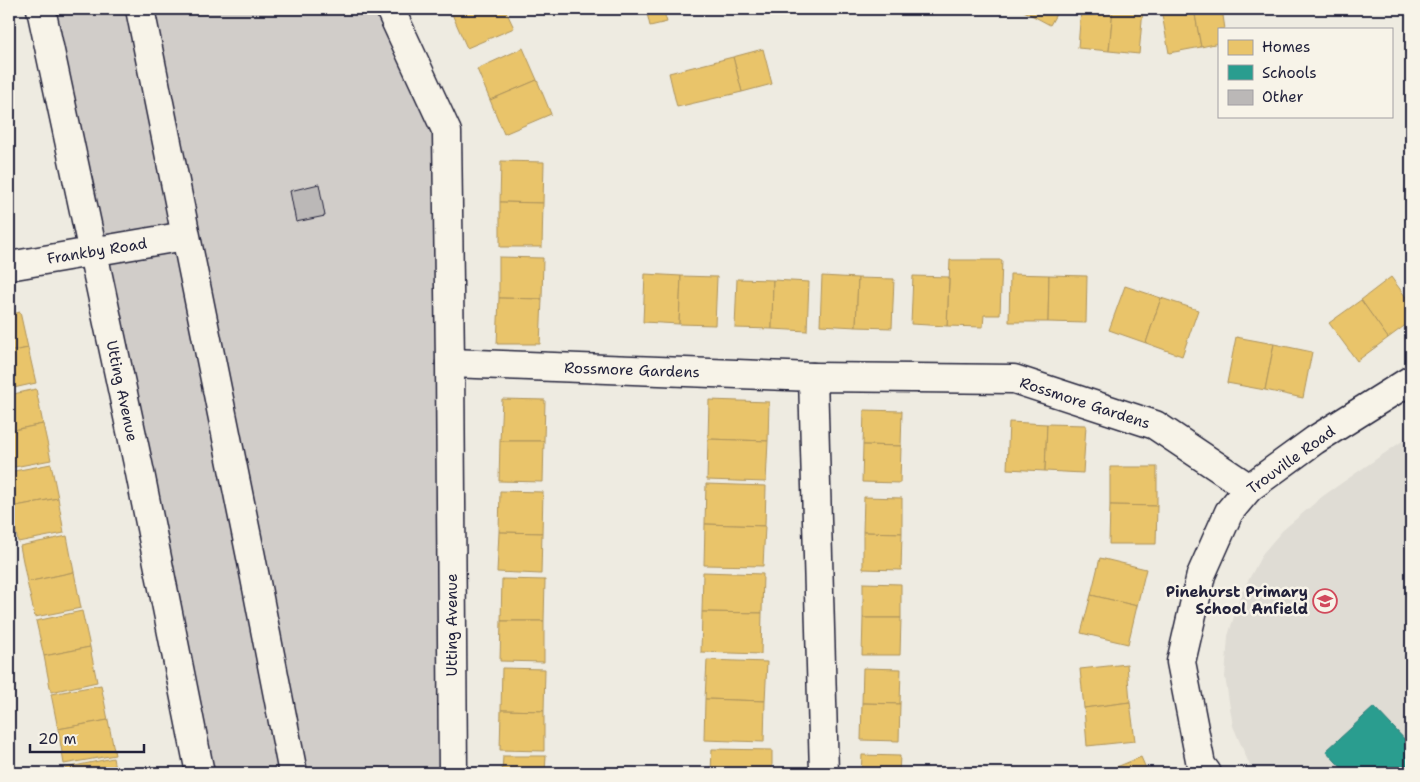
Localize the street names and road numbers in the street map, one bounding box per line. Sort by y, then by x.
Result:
street label: Frankby Road [46,233,149,269]
street label: Utting Avenue [102,339,142,443]
street label: Rossmore Gardens [564,358,700,382]
street label: Rossmore Gardens [1017,372,1153,434]
street label: Trouville Road [1243,421,1339,499]
street label: Utting Avenue [442,574,462,676]

